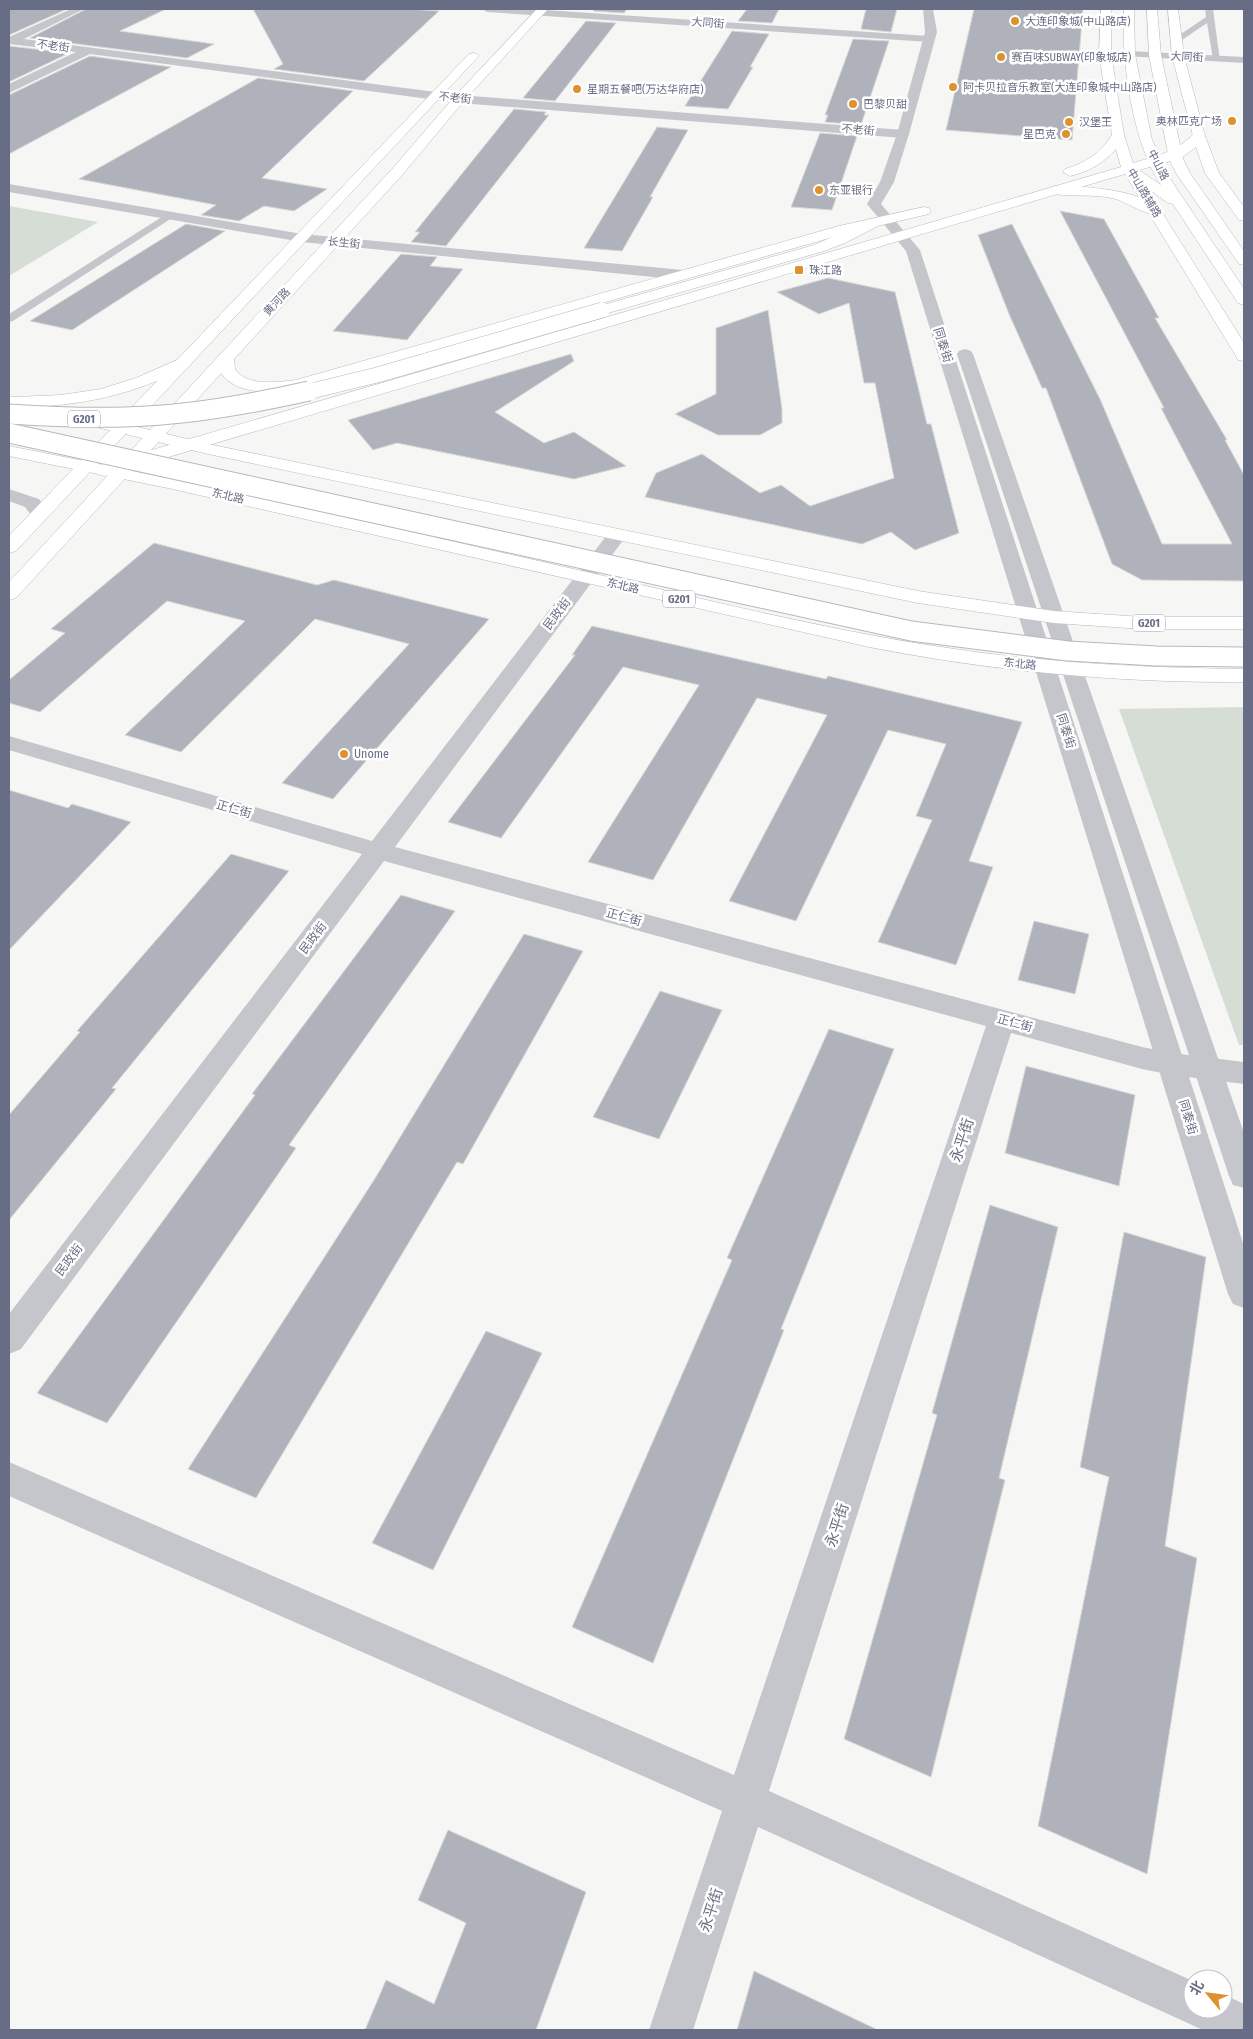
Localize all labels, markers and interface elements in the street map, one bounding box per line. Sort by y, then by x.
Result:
street label: 大同街 [691,15,725,31]
marker: 大连印象城(中山路店) [1009,15,1021,27]
place label: 大连印象城(中山路店) [1025,15,1131,28]
street label: 不老街 [36,37,70,55]
street label: 大同街 [1170,50,1204,64]
marker: 赛百味SUBWAY(印象城店) [995,51,1007,63]
place label: 赛百味SUBWAY(印象城店) [1011,51,1131,64]
marker: 阿卡贝拉音乐教室(大连印象城中山路店) [947,81,959,93]
place label: 阿卡贝拉音乐教室(大连印象城中山路店) [963,81,1157,94]
marker: 星期五餐吧(万达华府店) [571,83,583,95]
place label: 星期五餐吧(万达华府店) [587,83,704,96]
street label: 不老街 [438,90,472,106]
marker: 巴黎贝甜 [847,98,859,110]
place label: 巴黎贝甜 [863,98,907,111]
place label: 奥林匹克广场 [1156,115,1222,128]
marker: 奥林匹克广场 [1226,115,1238,127]
marker: 汉堡王 [1063,116,1075,128]
place label: 汉堡王 [1079,116,1112,129]
street label: 不老街 [841,122,875,138]
place label: 星巴克 [1023,128,1056,141]
marker: 星巴克 [1060,128,1072,140]
street label: 中山路 [1145,147,1171,183]
street label: 中山路辅路 [1124,166,1164,220]
marker: 东亚银行 [813,184,825,196]
place label: 东亚银行 [829,184,873,197]
street label: 长生街 [327,235,361,251]
marker: 珠江路 [793,264,805,276]
place label: 珠江路 [809,264,842,277]
street label: 黄河路 [261,285,293,319]
street label: 同泰街 [931,326,955,364]
road number: G201 [68,410,100,428]
street label: 东北路 [210,486,246,506]
street label: 东北路 [605,576,641,596]
road number: G201 [663,590,695,608]
street label: 民政街 [541,595,573,633]
road number: G201 [1133,614,1165,632]
street label: 东北路 [1003,656,1037,672]
street label: 同泰街 [1054,712,1078,750]
place label: Unome [354,747,389,761]
marker: Unome [338,748,350,760]
street label: 正仁街 [215,797,253,821]
street label: 正仁街 [605,906,643,928]
street label: 民政街 [297,919,329,957]
street label: 正仁街 [996,1012,1034,1034]
street label: 同泰街 [1176,1098,1200,1136]
street label: 永平街 [946,1116,978,1164]
street label: 民政街 [53,1241,85,1279]
street label: 永平街 [821,1501,853,1549]
street label: 永平街 [695,1886,727,1934]
north arrow [1183,1969,1233,2019]
text: 北 [1186,1978,1208,1998]

